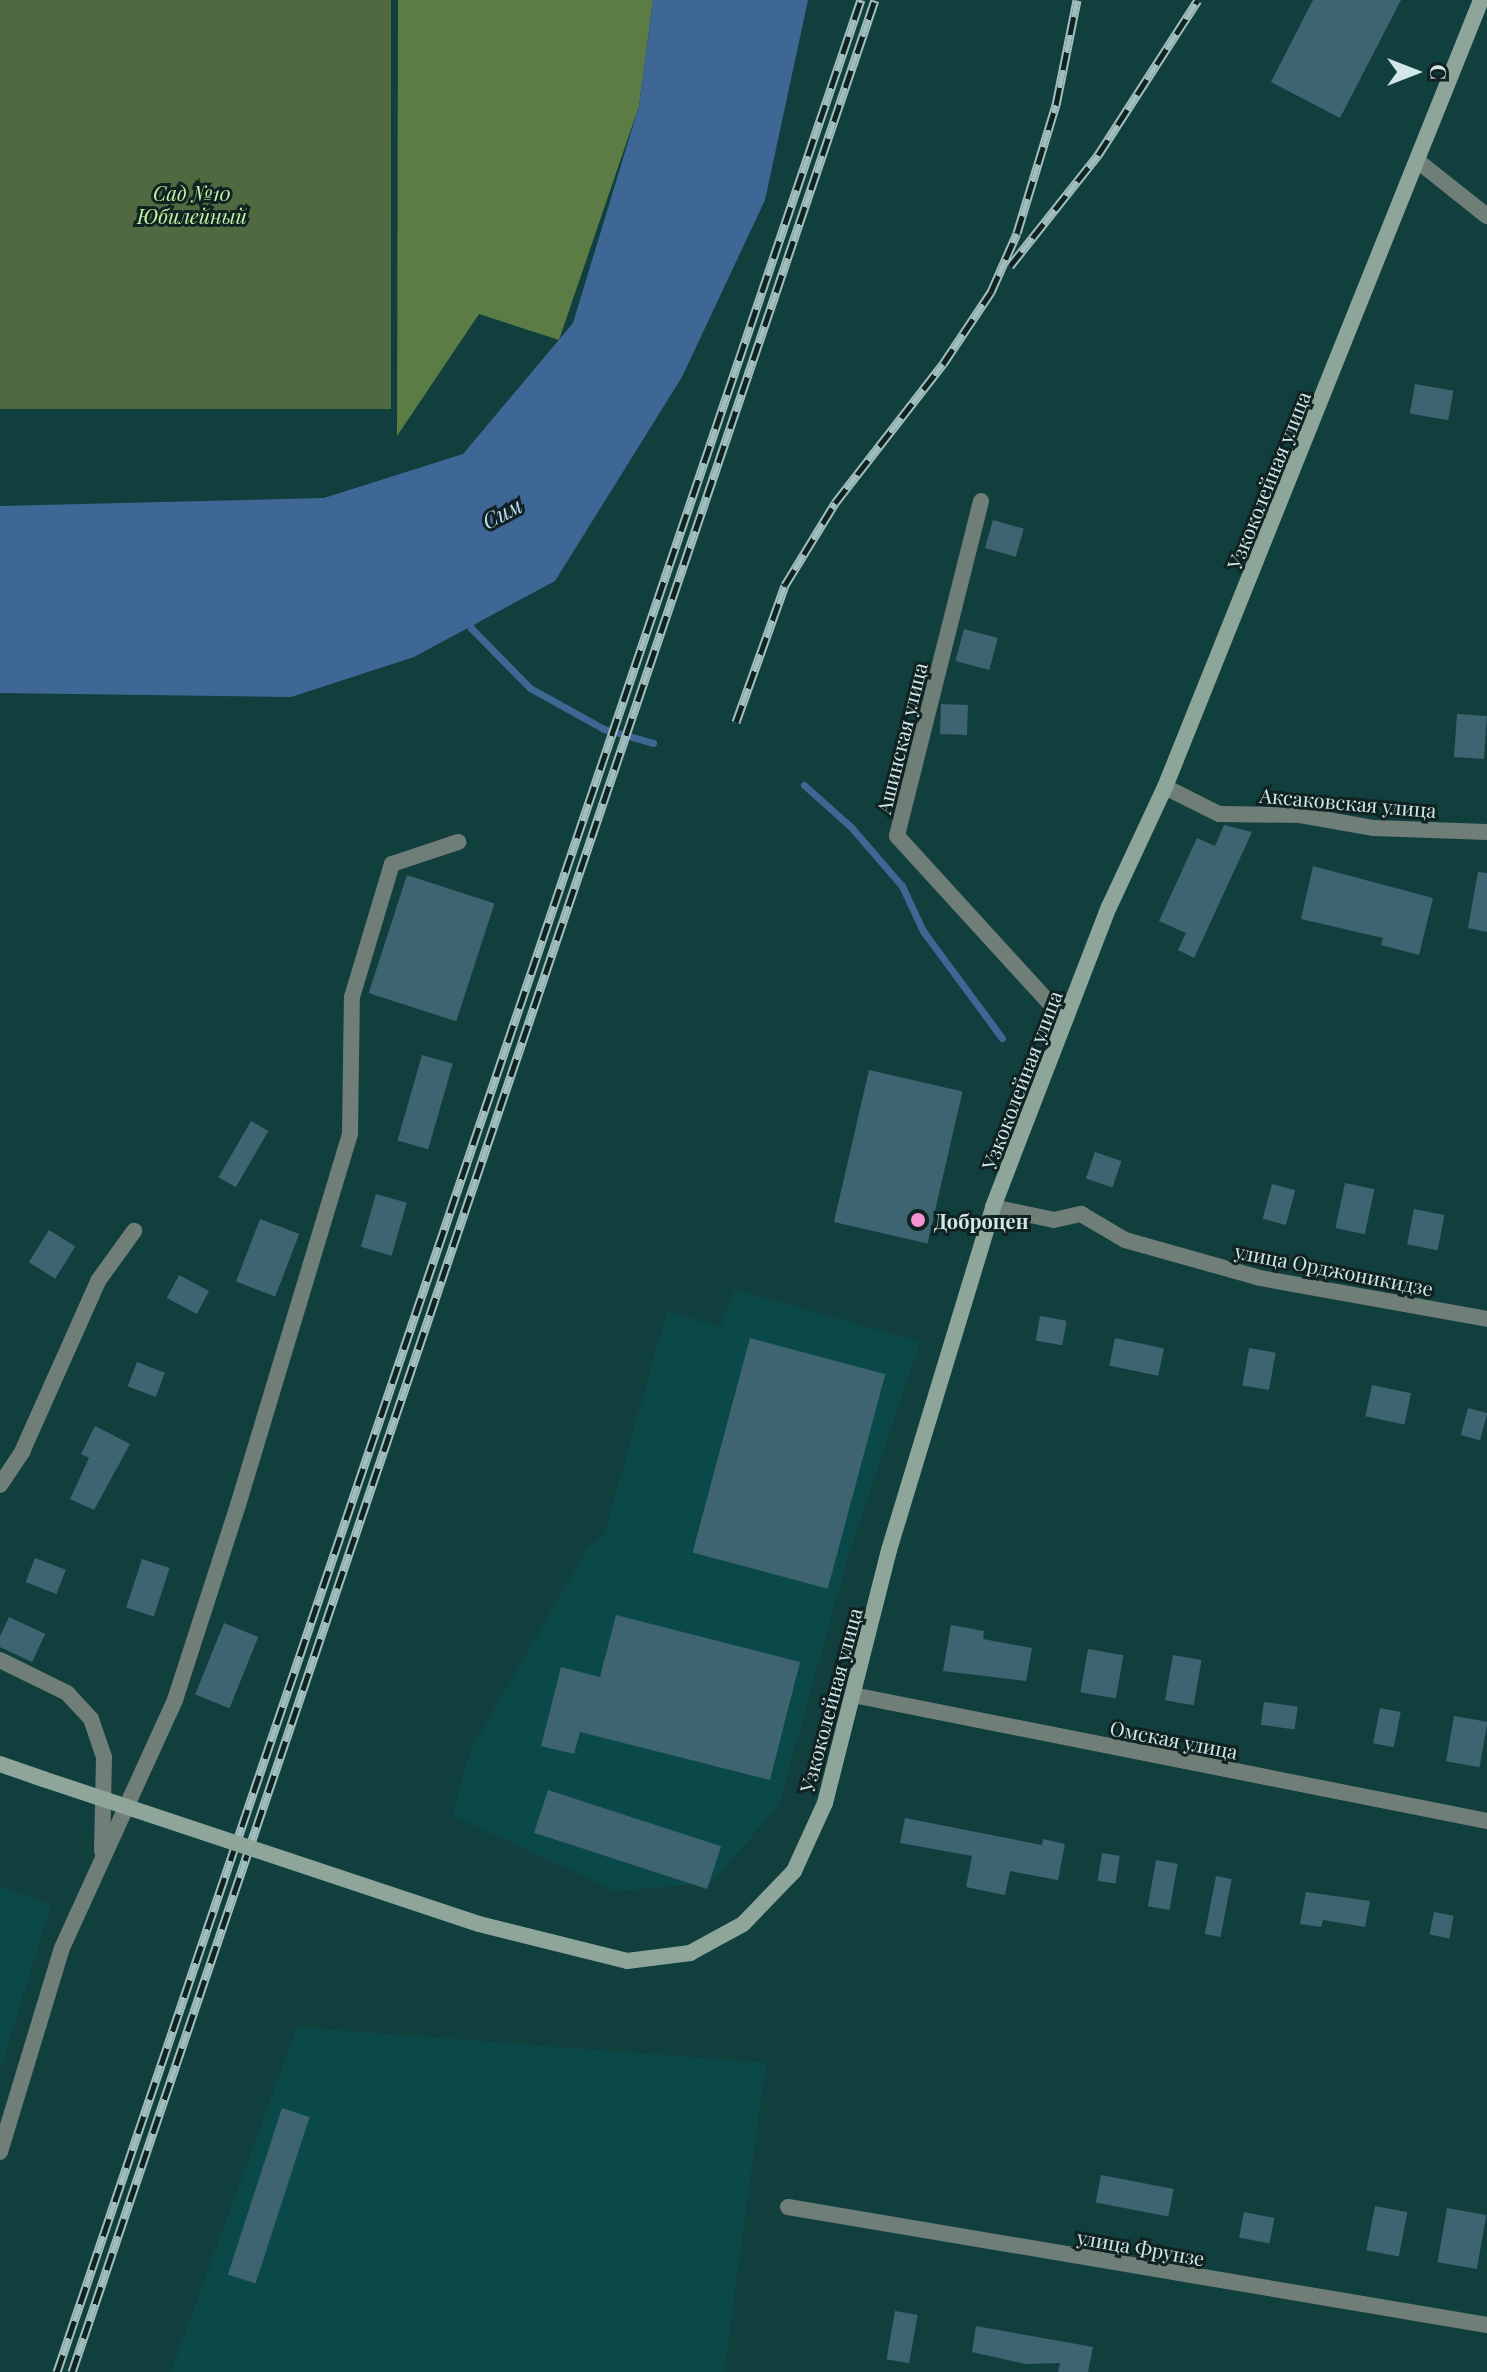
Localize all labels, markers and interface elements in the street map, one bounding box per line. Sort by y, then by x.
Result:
north arrow [1375,32,1455,112]
text: С [1424,64,1454,80]
park label: Сад №10 Юбилейный [137,181,247,228]
street label: Узкоколейная улица [1221,387,1315,573]
water label: Сим [477,492,527,534]
street label: Ашинская улица [871,660,931,816]
street label: Аксаковская улица [1259,782,1437,822]
street label: Узкоколейная улица [976,987,1066,1173]
place label: Доброцен [934,1208,1028,1232]
marker: Доброцен [909,1211,927,1229]
street label: улица Орджоникидзе [1233,1238,1435,1300]
street label: Узкоколейная улица [794,1605,866,1795]
street label: Омская улица [1108,1715,1240,1763]
street label: улица Фрунзе [1075,2224,1207,2270]

